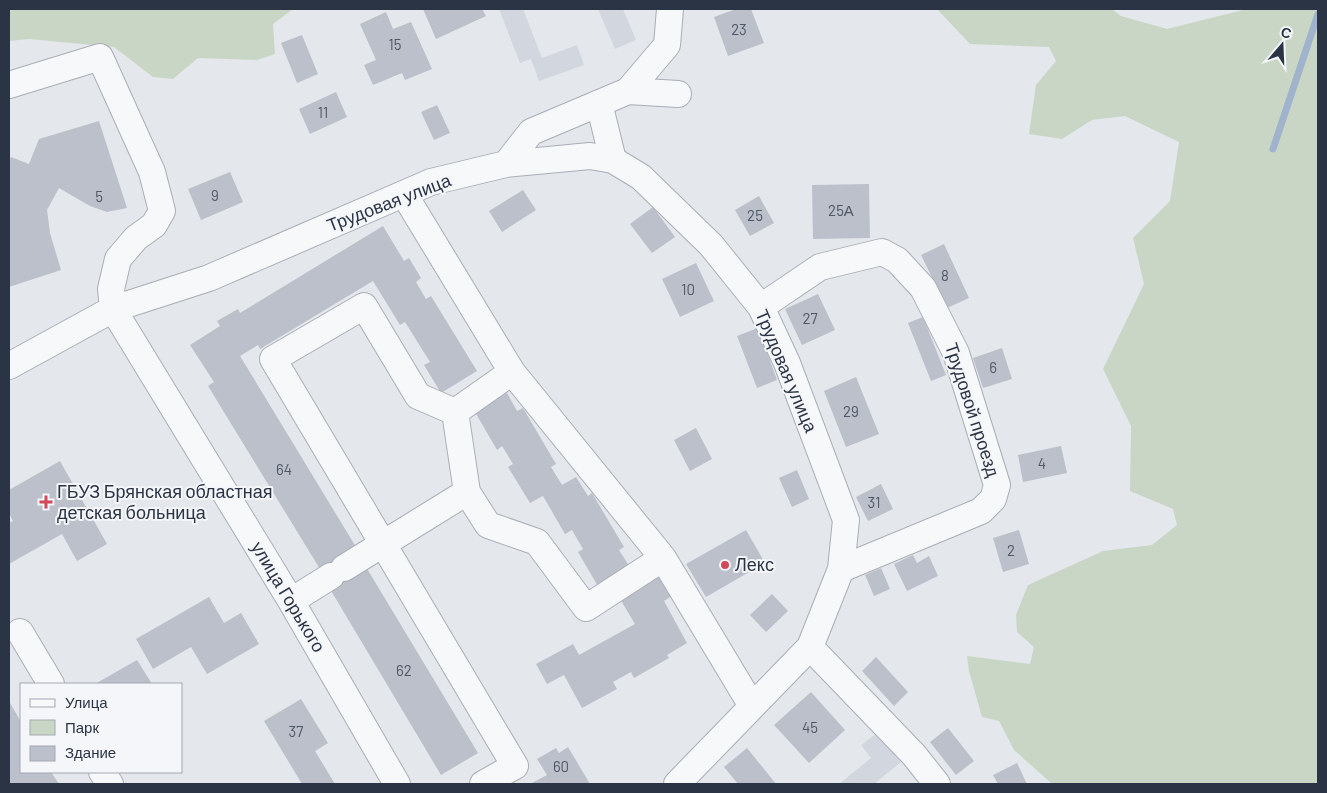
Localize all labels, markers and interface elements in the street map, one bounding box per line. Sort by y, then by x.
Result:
house number: 23 [731,20,747,38]
north arrow [1257,20,1307,70]
text: С [1279,23,1294,42]
house number: 15 [389,35,401,53]
house number: 11 [318,103,328,121]
street label: Трудовая улица [324,168,455,236]
house number: 9 [211,186,219,204]
house number: 5 [95,187,103,205]
house number: 25А [828,201,854,219]
house number: 25 [747,206,763,224]
house number: 8 [941,266,949,284]
house number: 10 [681,280,695,298]
street label: Трудовая улица [751,306,823,436]
house number: 27 [802,309,818,327]
street label: Трудовой проезд [941,340,1005,480]
house number: 6 [989,358,997,376]
house number: 29 [843,402,859,420]
house number: 4 [1038,454,1046,472]
house number: 64 [276,460,292,478]
place label: ГБУЗ Брянская областная детская больница [57,480,273,523]
house number: 31 [868,493,880,511]
marker: ГБУЗ Брянская областная детская больница [39,495,53,509]
street label: улица Горького [247,537,331,656]
house number: 2 [1007,541,1015,559]
place label: Лекс [735,553,774,575]
marker: Лекс [719,559,731,571]
house number: 62 [396,661,412,679]
legend [20,683,182,773]
text: Улица [65,693,108,711]
text: Парк [65,718,99,736]
house number: 45 [802,718,818,736]
house number: 37 [289,722,303,740]
text: Здание [65,743,116,761]
house number: 60 [553,757,569,775]

